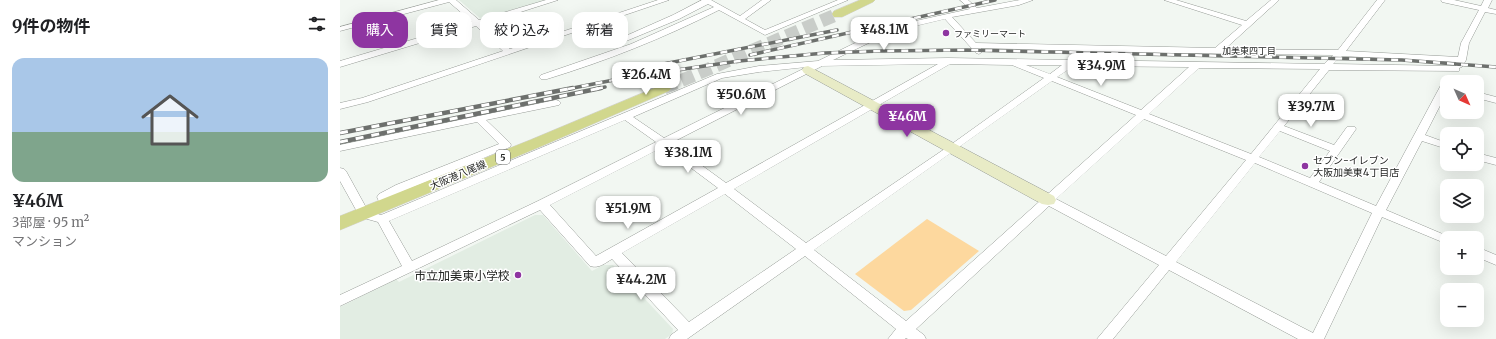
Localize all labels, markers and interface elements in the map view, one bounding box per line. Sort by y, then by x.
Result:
chip: 購入 [352,12,408,48]
chip: 賃貸 [416,12,472,48]
chip: 絞り込み [480,12,564,48]
chip: 新着 [572,12,628,48]
icon: filters [306,13,328,35]
text: 9件の物件 [12,15,91,37]
pin: ¥48.1M [851,17,917,51]
text: ¥48.1M [860,21,908,38]
marker: ファミリーマート [941,28,951,38]
place label: ファミリーマート [954,28,1026,39]
district label: 加美東四丁目 [1222,45,1276,56]
pin: ¥34.9M [1068,53,1134,87]
text: ¥34.9M [1076,57,1126,74]
pin: ¥26.4M [613,62,679,96]
text: ¥26.4M [621,66,671,83]
north arrow [1440,75,1484,119]
map controls [1440,75,1484,327]
pin: ¥50.6M [708,82,774,116]
icon: home [134,84,206,156]
text: ¥50.6M [716,86,766,103]
pin: ¥39.7M [1278,94,1344,128]
text: ¥39.7M [1287,98,1335,115]
pin: ¥46M [883,104,931,138]
text: ¥46M [887,108,927,125]
button: locate [1440,127,1484,171]
pin: ¥38.1M [655,140,721,174]
text: ¥38.1M [664,144,712,161]
road number: 5 [496,150,510,164]
place label: セブン-イレブン 大阪加美東4丁目店 [1313,154,1399,179]
street label: 大阪港八尾線 [428,157,488,193]
marker: セブン-イレブン 大阪加美東4丁目店 [1300,161,1310,171]
button: layers [1440,179,1484,223]
text: ¥46M [12,190,63,212]
pin: ¥51.9M [595,196,661,230]
text: ¥51.9M [605,200,651,217]
text: 3部屋 · 95 m² [12,214,89,231]
button: + [1440,231,1484,275]
text: マンション [12,233,77,250]
pin: ¥44.2M [608,267,674,301]
place label: 市立加美東小学校 [414,268,510,283]
marker: 市立加美東小学校 [513,270,523,280]
text: ¥44.2M [615,271,667,288]
button: − [1440,283,1484,327]

